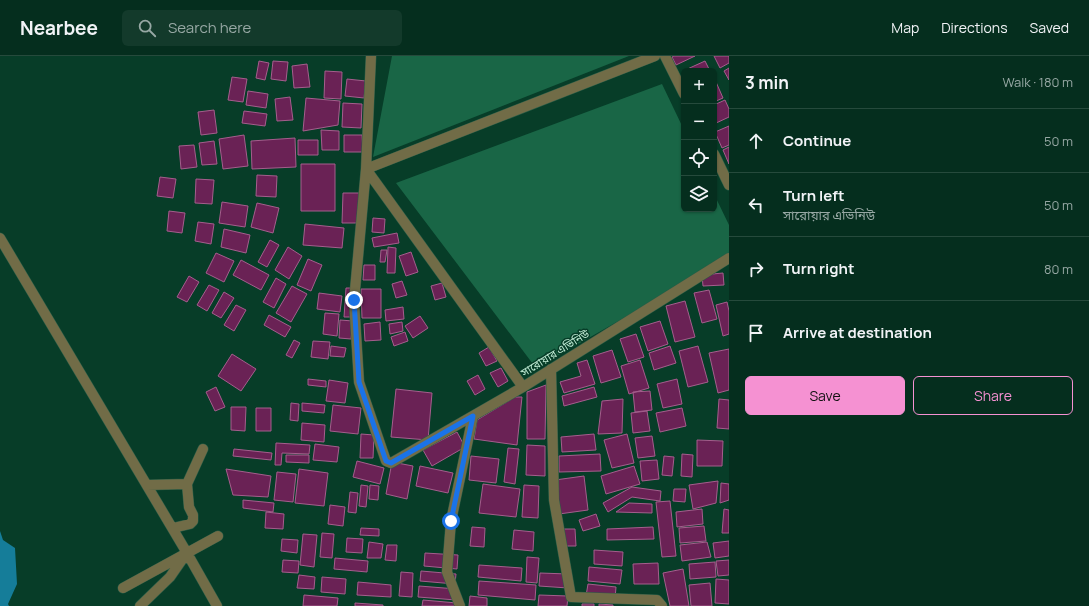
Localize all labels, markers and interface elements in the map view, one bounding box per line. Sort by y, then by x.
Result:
search box [122,10,402,46]
text: Nearbee [20,15,98,41]
icon: search [136,17,158,39]
text: Search here [168,17,251,38]
text: Map [891,18,919,37]
text: Directions [941,18,1008,37]
text: Saved [1030,18,1069,37]
map controls [681,68,717,212]
button: + [681,68,717,104]
text: 3 min [745,71,789,94]
text: Walk · 180 m [1002,73,1073,91]
button: − [681,104,717,140]
icon: ahead [745,130,767,152]
text: Continue [783,130,851,151]
text: 50 m [1044,132,1073,150]
button: locate [681,140,717,176]
button: layers [681,176,717,212]
text: Turn left [783,185,845,206]
icon: left [745,194,767,216]
text: 50 m [1044,196,1073,214]
text: সারোয়ার এভিনিউ [783,206,875,224]
icon: right [745,258,767,280]
text: Turn right [783,258,854,279]
text: 80 m [1044,260,1073,278]
route end [345,291,363,309]
icon: arrive [745,322,767,344]
text: Arrive at destination [783,322,932,343]
street label: সারোয়ার এভিনিউ [517,325,592,380]
button: Save [745,376,905,415]
button: Share [913,376,1073,415]
route start [442,512,460,530]

